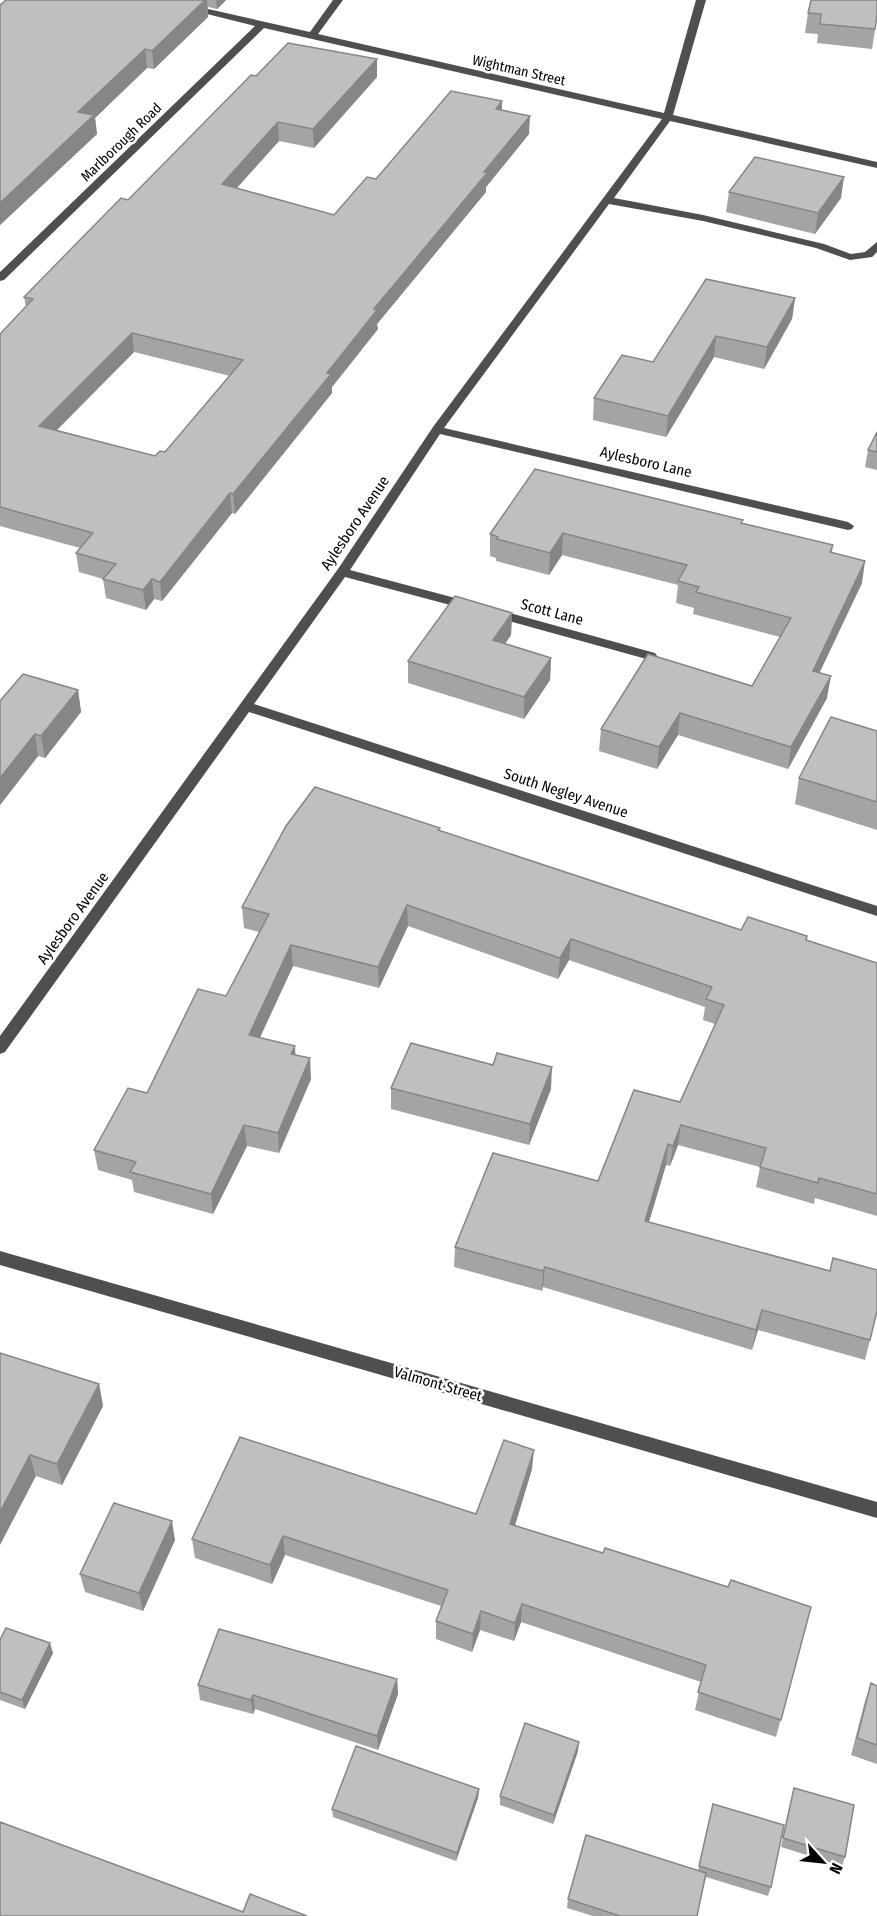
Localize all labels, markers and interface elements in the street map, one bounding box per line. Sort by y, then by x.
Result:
street label: Wightman Street [471,51,568,90]
street label: Marlborough Road [77,100,165,185]
street label: Aylesboro Lane [598,443,694,481]
street label: Aylesboro Avenue [317,473,393,573]
street label: Scott Lane [519,595,585,629]
street label: South Negley Avenue [502,764,630,822]
street label: Aylesboro Avenue [34,868,112,968]
street label: Valmont Street [392,1363,484,1405]
north arrow [793,1832,853,1892]
text: N [825,1860,847,1877]

